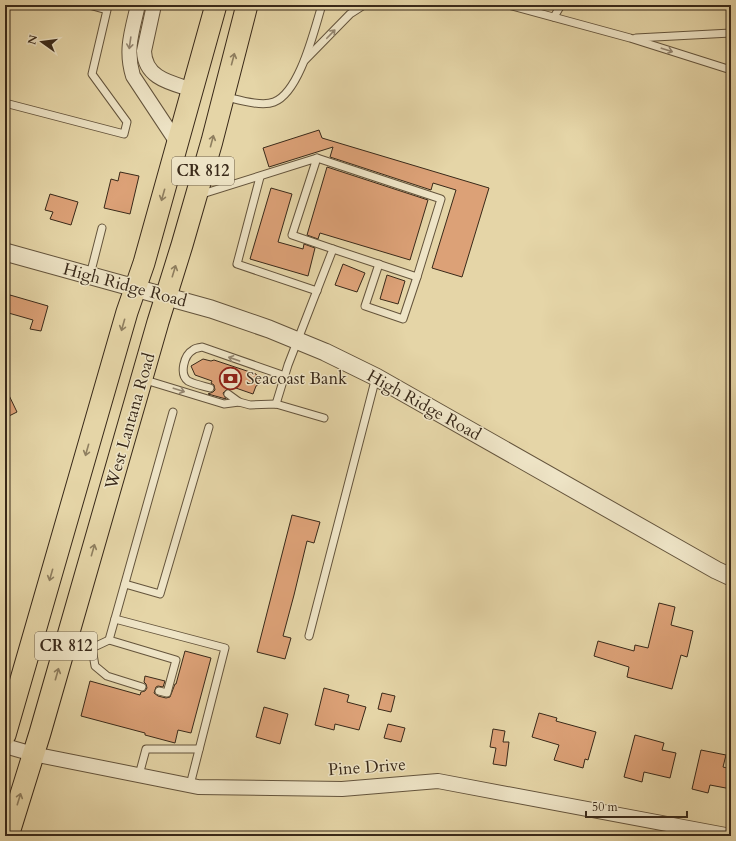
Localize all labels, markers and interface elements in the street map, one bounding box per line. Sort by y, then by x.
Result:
north arrow [22,22,62,62]
one-way arrow [326,29,336,39]
text: N [24,33,41,46]
one-way arrow [126,36,134,49]
one-way arrow [660,47,672,55]
one-way arrow [230,53,237,66]
one-way arrow [209,134,216,147]
road number: CR 812 [172,157,234,185]
one-way arrow [159,188,166,201]
street label: High Ridge Road [61,257,189,313]
one-way arrow [171,265,178,278]
one-way arrow [119,318,126,331]
street label: West Lantana Road [99,350,160,493]
one-way arrow [228,355,241,362]
street label: High Ridge Road [363,364,485,446]
bank icon: Seacoast Bank [218,365,244,391]
place label: Seacoast Bank [246,367,348,390]
one-way arrow [173,387,186,394]
one-way arrow [83,443,90,456]
one-way arrow [90,543,97,556]
one-way arrow [47,568,54,581]
road number: CR 812 [35,632,97,660]
one-way arrow [54,668,61,681]
street label: Pine Drive [327,753,407,781]
one-way arrow [16,792,23,805]
scale bar [586,793,687,819]
text: 50 m [592,799,619,815]

